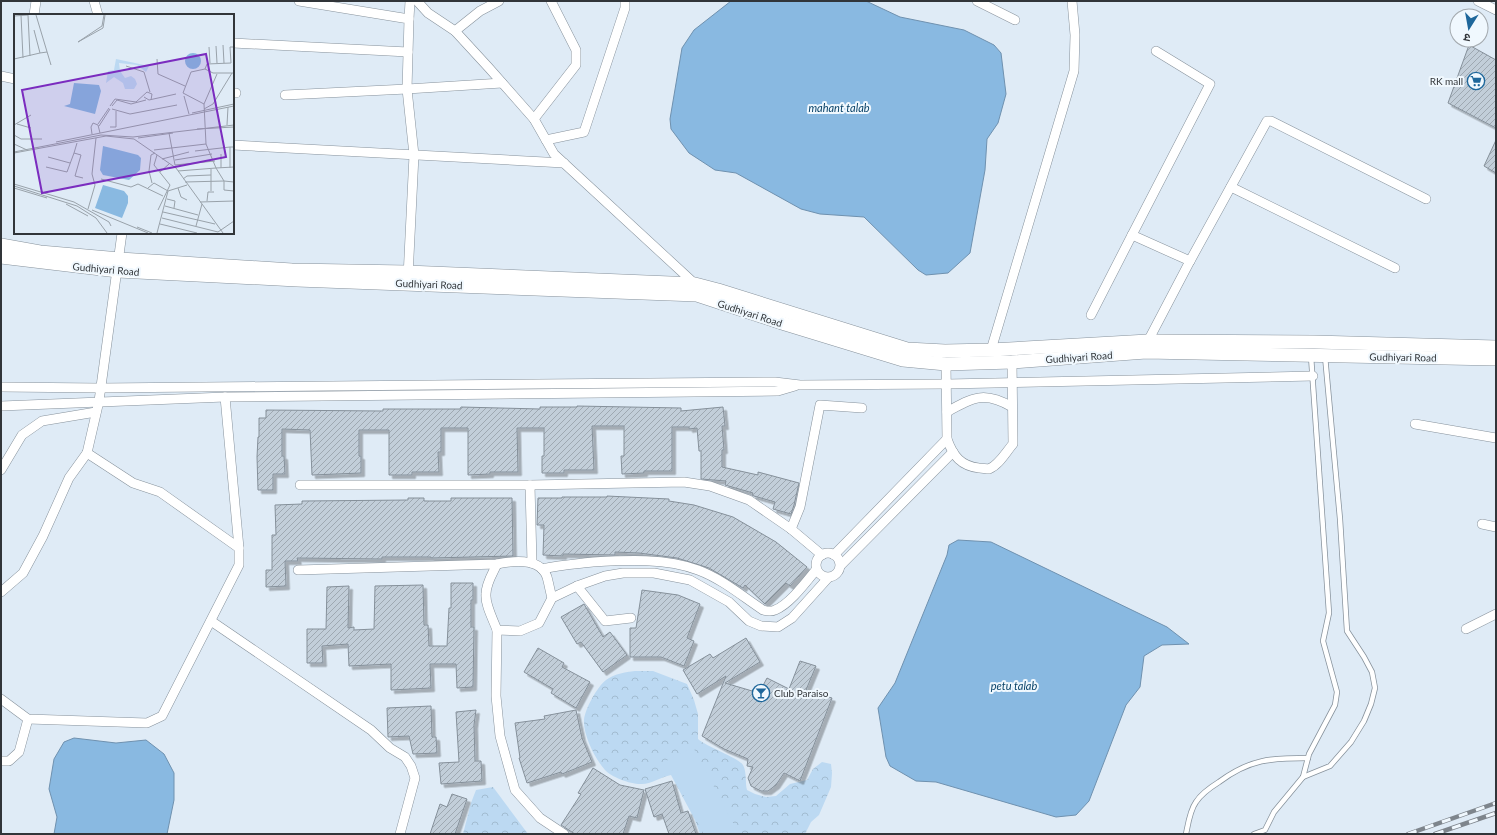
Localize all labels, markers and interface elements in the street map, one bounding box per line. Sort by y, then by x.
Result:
north arrow [1449,8,1489,48]
inset map [14,14,234,234]
text: उ [1462,31,1471,45]
supermarket icon: RK mall [1466,71,1486,91]
place label: RK mall [1430,75,1463,87]
water label: mahant talab [808,101,870,114]
street label: Gudhiyari Road [72,260,140,278]
street label: Gudhiyari Road [395,277,463,291]
street label: Gudhiyari Road [716,297,784,329]
street label: Gudhiyari Road [1045,349,1113,365]
street label: Gudhiyari Road [1369,350,1437,364]
water label: petu talab [991,679,1037,692]
bar icon: Club Paraiso [751,683,771,703]
place label: Club Paraiso [774,687,829,699]

